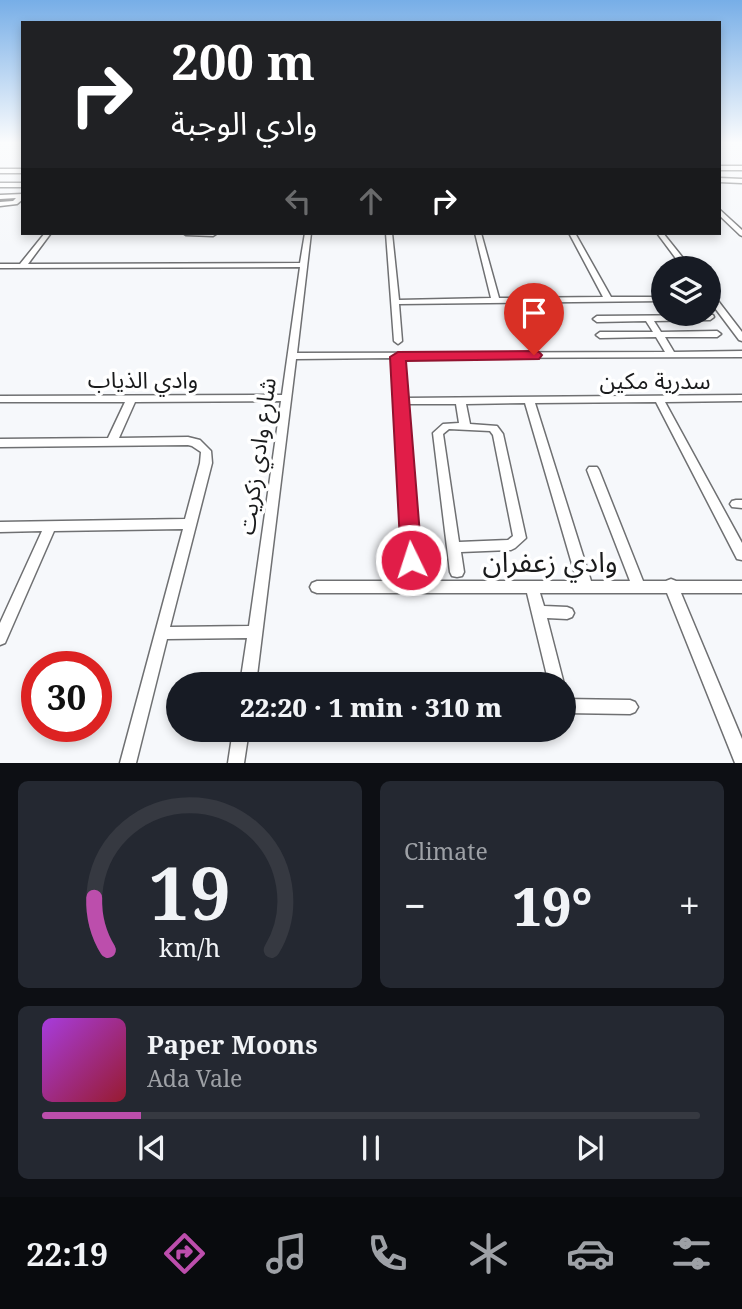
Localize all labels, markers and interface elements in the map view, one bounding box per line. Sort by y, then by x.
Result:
text: 200 m [171,28,315,94]
icon: right [56,49,147,140]
text: وادي الوجبة [171,101,317,144]
icon: left [279,182,317,220]
icon: ahead [352,182,390,220]
icon: right [425,182,463,220]
map controls [651,256,721,326]
button: layers [651,256,721,326]
pin [504,283,564,355]
icon: arrive [515,294,553,332]
street label: وادي الذياب [88,363,198,397]
street label: سدرية مكين [599,364,711,396]
street label: شارع وادي زكريت [229,375,285,537]
position arrow [374,523,448,597]
street label: وادي زعفران [483,542,617,583]
speed limit sign: 30 [21,651,112,742]
text: 22:20 · 1 min · 310 m [240,689,502,725]
text: Climate [404,835,488,867]
text: 19 [149,843,231,942]
text: 19° [512,870,592,941]
text: − [404,879,426,931]
text: + [679,879,700,931]
text: km/h [159,930,221,964]
text: Paper Moons [147,1026,318,1062]
text: Ada Vale [147,1062,242,1094]
icon: previous [133,1129,171,1167]
icon: pause [352,1129,390,1167]
icon: next [571,1129,609,1167]
icon: directions [160,1229,209,1278]
icon: music [262,1229,311,1278]
icon: phone [363,1229,412,1278]
icon: climate [464,1229,513,1278]
icon: car [566,1229,615,1278]
icon: filters [667,1229,716,1278]
text: 22:19 [26,1232,108,1275]

